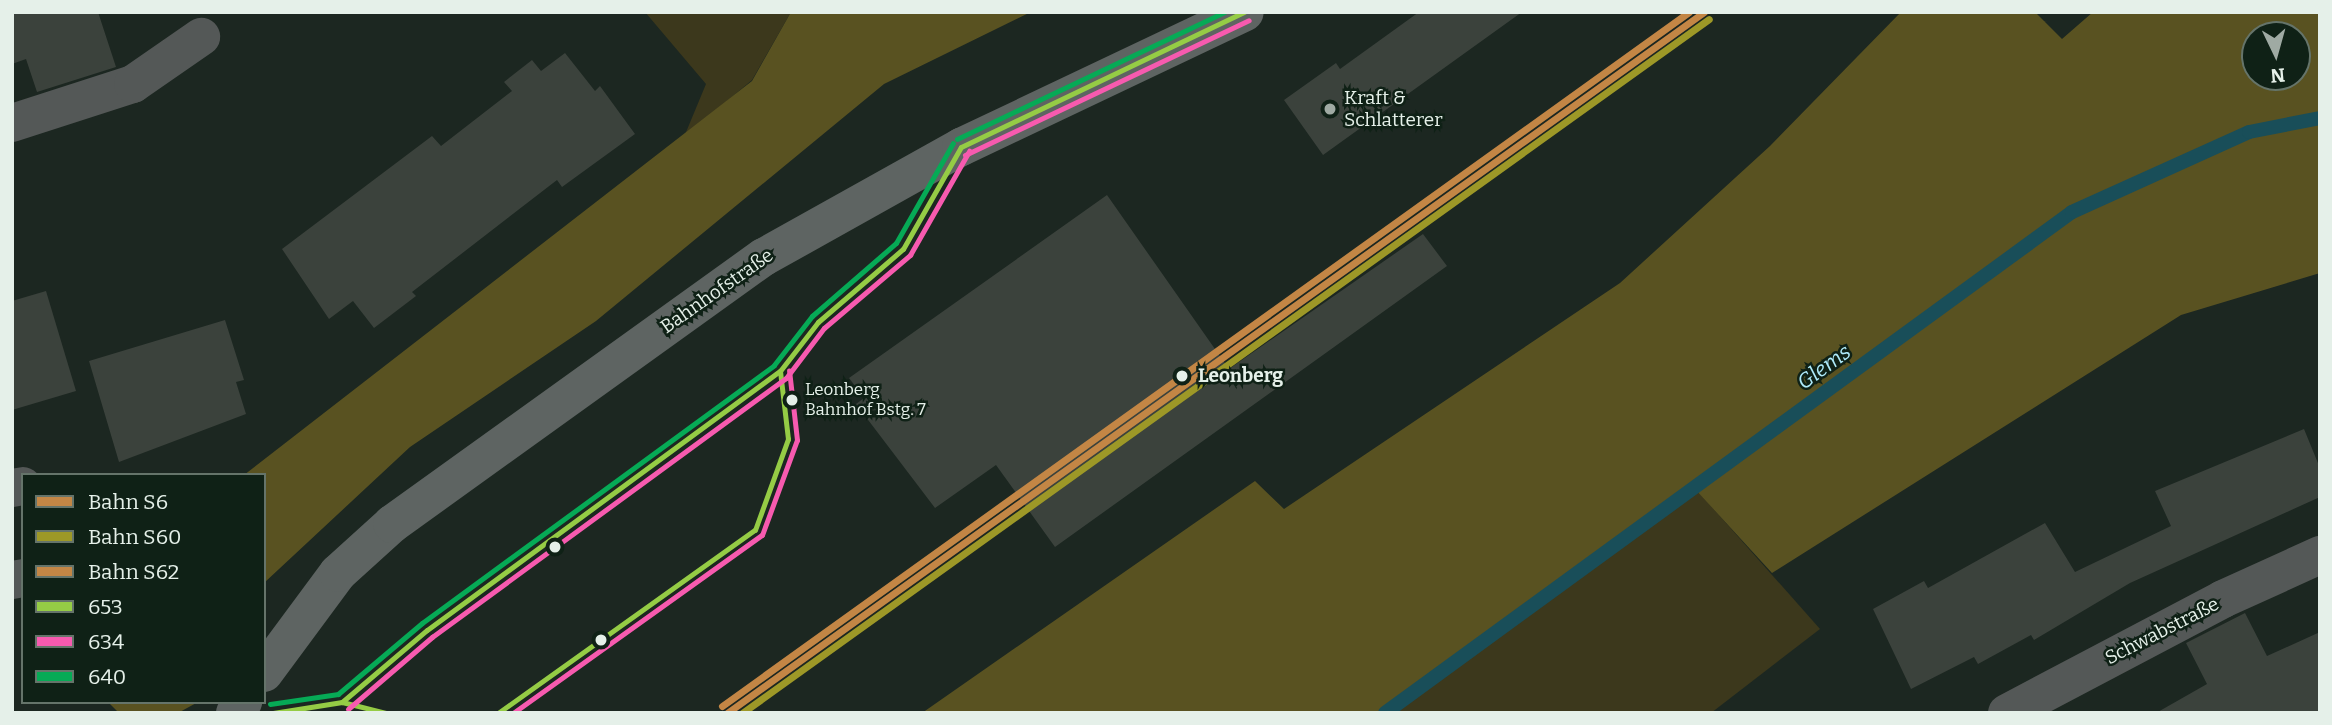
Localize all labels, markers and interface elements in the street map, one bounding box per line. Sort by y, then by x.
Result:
north arrow [2241,21,2311,91]
text: N [2269,63,2286,88]
place label: Kraft & Schlatterer [1344,87,1443,131]
marker: Kraft & Schlatterer [1322,101,1338,117]
street label: Bahnhofstraße [656,244,778,338]
water label: Glems [1792,339,1856,395]
place label: Leonberg [1198,365,1283,387]
marker: Leonberg [1172,366,1192,386]
place label: Leonberg Bahnhof Bstg. 7 [805,380,926,420]
marker: Leonberg Bahnhof Bstg. 7 [785,393,799,407]
legend [21,473,266,704]
text: Bahn S6 [88,489,168,515]
text: Bahn S60 [88,524,182,550]
unlabelled marker [548,540,562,554]
text: Bahn S62 [88,559,179,585]
street label: Schwabstraße [2101,593,2223,669]
text: 653 [88,594,123,620]
text: 634 [88,629,124,655]
unlabelled marker [594,633,608,647]
text: 640 [88,664,126,690]

